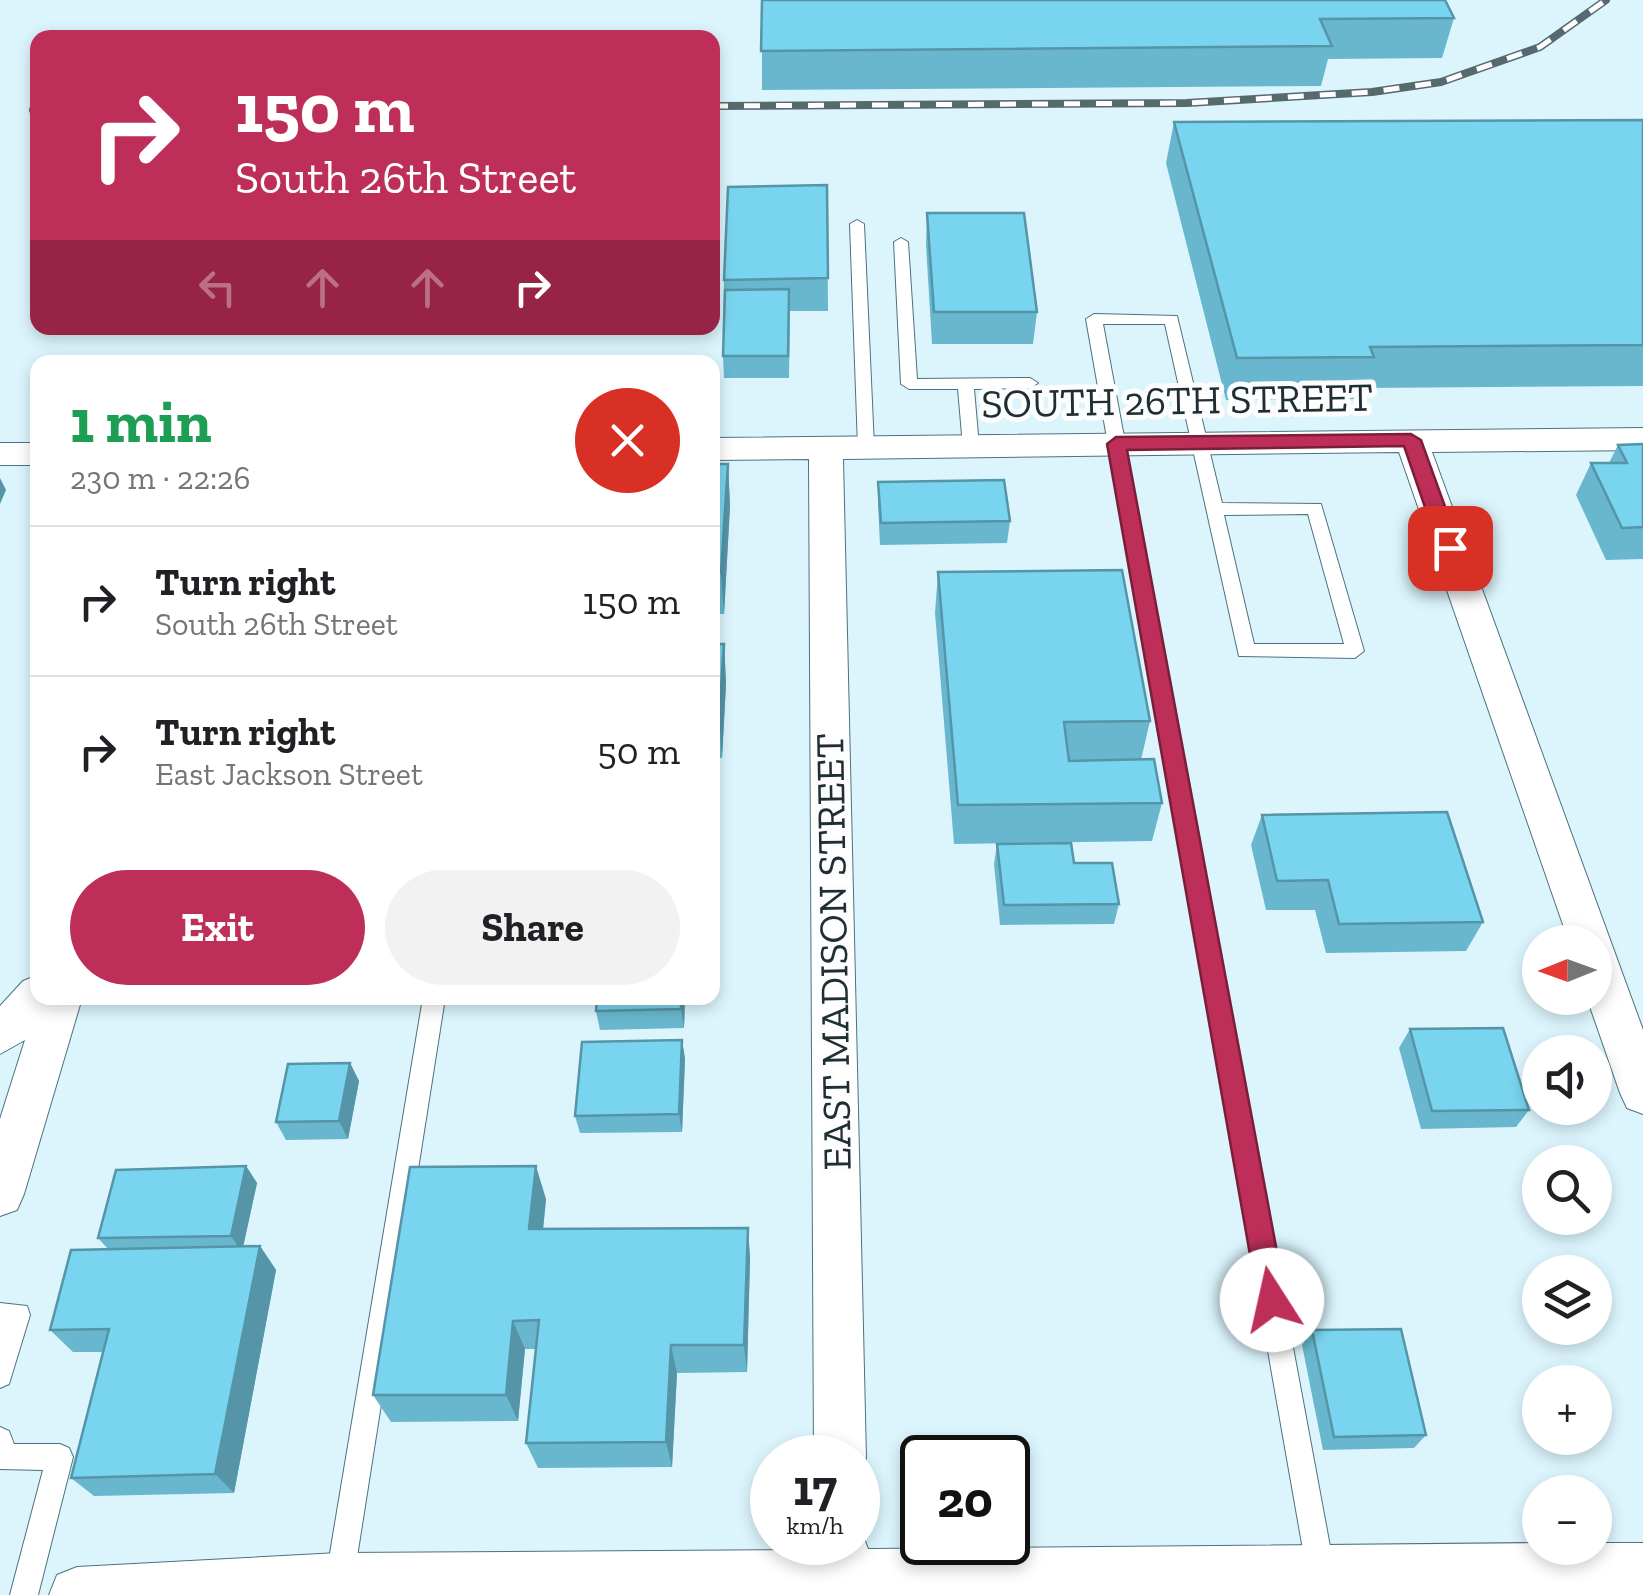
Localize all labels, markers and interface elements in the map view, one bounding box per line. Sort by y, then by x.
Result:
text: 150 m [235,66,415,150]
icon: right [70,70,200,200]
text: South 26th Street [235,151,576,205]
icon: left [190,260,245,315]
icon: ahead [295,260,350,315]
icon: ahead [400,260,455,315]
icon: right [505,260,560,315]
street label: SOUTH 26TH STREET [981,373,1373,427]
text: 1 min [70,385,212,457]
button: close [575,388,680,493]
text: 230 m · 22:26 [70,459,251,497]
pin [1408,506,1493,591]
icon: arrive [1423,521,1478,576]
text: Turn right [155,559,335,605]
icon: right [70,574,125,629]
text: 150 m [583,578,680,624]
text: South 26th Street [155,605,398,643]
text: Turn right [155,709,335,755]
icon: right [70,724,125,779]
text: 50 m [597,728,680,774]
street label: EAST MADISON STREET [805,733,861,1171]
text: East Jackson Street [155,755,423,793]
button: Exit [70,870,365,985]
button: Share [385,870,680,985]
north arrow [1522,925,1612,1015]
map controls [1522,925,1612,1565]
button: sound [1522,1035,1612,1125]
button: search [1522,1145,1612,1235]
position arrow [1220,1248,1324,1352]
button: layers [1522,1255,1612,1345]
button: + [1522,1365,1612,1455]
speed limit sign: 20 [900,1435,1030,1565]
text: 17 [793,1458,837,1518]
button: − [1522,1475,1612,1565]
text: km/h [786,1510,844,1540]

